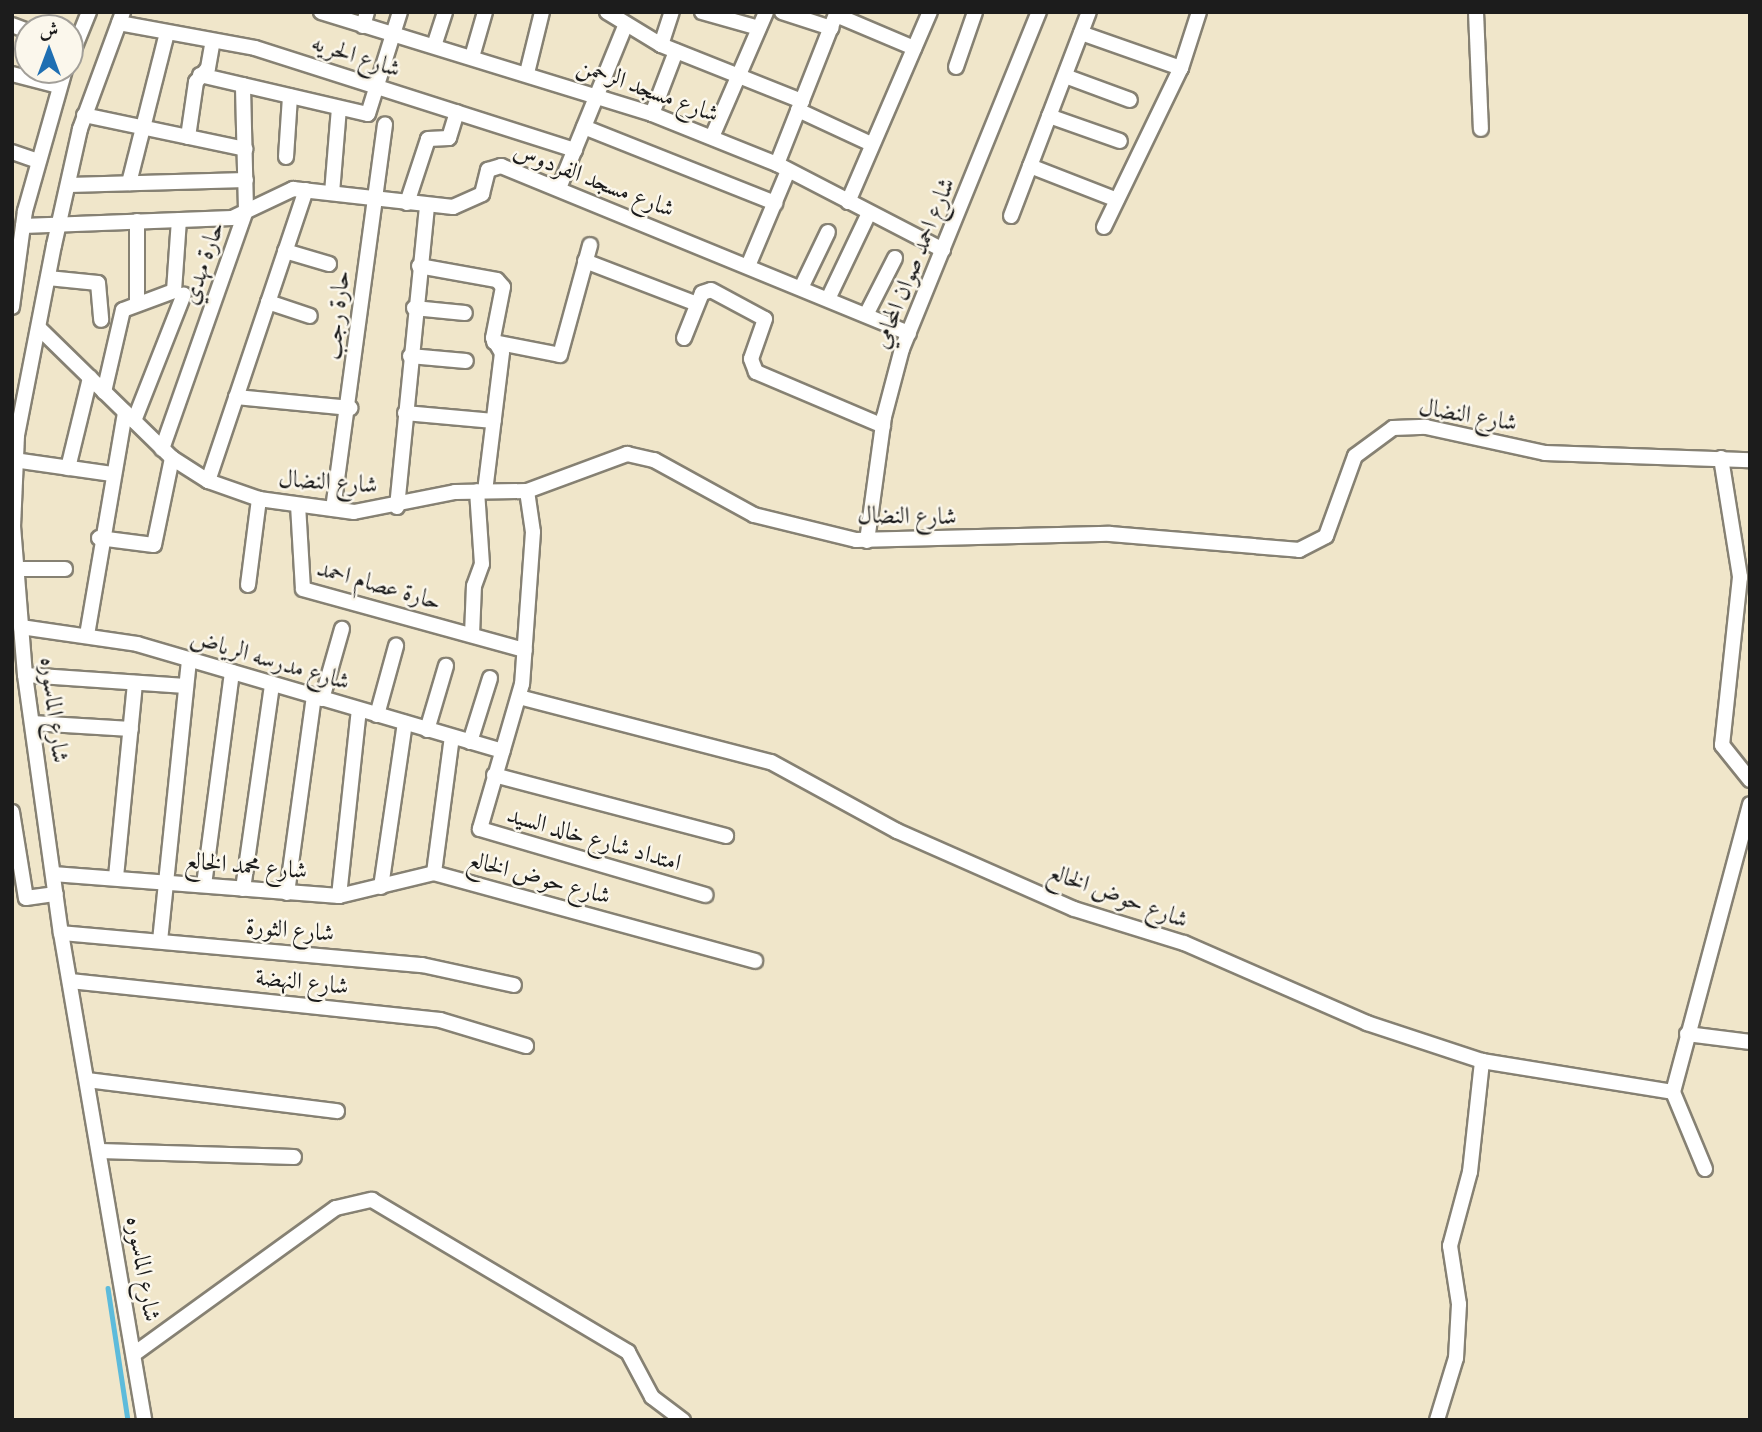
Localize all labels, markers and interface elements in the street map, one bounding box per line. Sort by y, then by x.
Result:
north arrow [14,14,84,84]
text: ش [40,18,58,41]
street label: شارع الحريه [308,28,404,84]
street label: شارع مسجد الرحمن [573,51,723,129]
street label: شارع مسجد الفردوس [509,136,679,224]
street label: شارع احمد صوان المحامي [867,173,961,353]
street label: حارة مهدي [175,218,231,308]
street label: حارة رجب [318,269,356,361]
street label: شارع النضال [1417,392,1519,438]
street label: شارع النضال [277,464,379,500]
street label: شارع النضال [857,501,957,531]
street label: حارة عصام احمد [314,554,444,616]
street label: شارع مدرسه الرياض [187,623,353,697]
street label: شارع الماسوره [33,655,75,765]
street label: امتداد شارع خالد السيد [503,800,685,878]
street label: شارع حوض الخالع [464,845,614,911]
street label: شارع محمد الخالع [184,846,308,886]
street label: شارع حوض الخالع [1044,857,1192,935]
street label: شارع الثورة [245,912,335,948]
street label: شارع النهضة [254,963,350,1001]
street label: شارع الماسوره [120,1214,166,1324]

